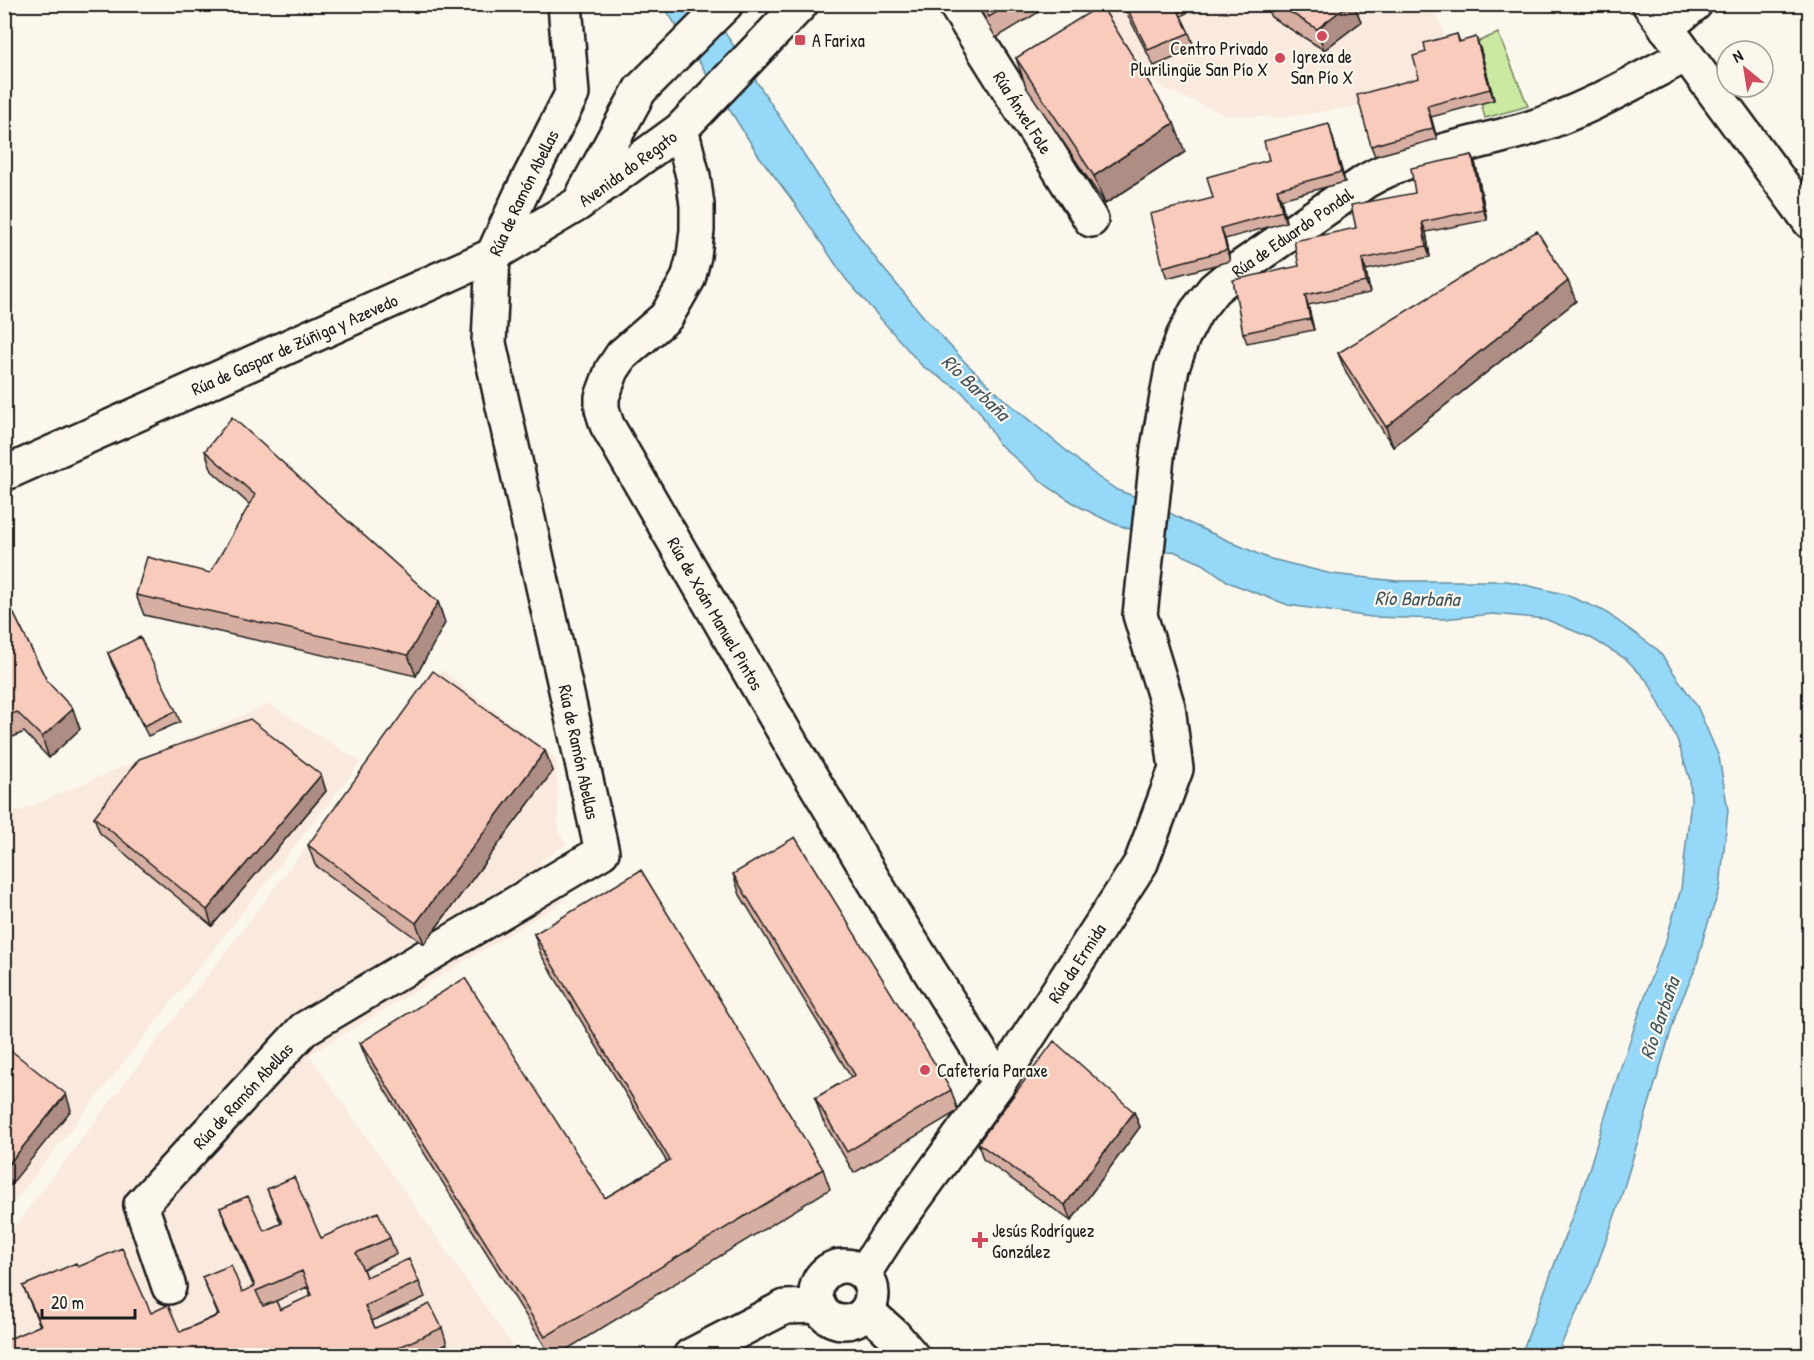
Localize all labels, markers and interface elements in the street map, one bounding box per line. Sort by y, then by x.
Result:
place label: A Farixa [812,28,865,53]
marker: Igrexa de San Pío X [1315,29,1329,43]
marker: A Farixa [793,33,807,47]
place label: Centro Privado Plurilingüe San Pío X [1130,36,1268,82]
north arrow [1715,39,1775,99]
place label: Igrexa de San Pío X [1291,44,1353,90]
text: N [1728,44,1747,68]
marker: Centro Privado Plurilingüe San Pío X [1273,51,1287,65]
street label: Rúa Ánxel Fole [988,66,1059,159]
street label: Avenida do Regato [573,124,682,212]
street label: Rúa de Ramón Abellas [482,125,564,259]
street label: Rúa de Eduardo Pondal [1226,181,1358,283]
street label: Rúa de Gaspar de Zúñiga y Azevedo [187,287,401,401]
water label: Río Barbaña [936,348,1017,428]
street label: Rúa de Xoán Manuel Pintos [662,532,770,695]
water label: Río Barbaña [1374,584,1462,612]
street label: Rúa de Ramón Abellas [553,682,605,822]
street label: Rúa da Ermida [1041,918,1111,1007]
water label: Río Barbaña [1632,971,1686,1063]
street label: Rúa de Ramón Abellas [187,1037,298,1154]
place label: Cafetería Paraxe [937,1058,1048,1083]
marker: Cafetería Paraxe [918,1063,932,1077]
place label: Jesús Rodríguez González [992,1218,1095,1264]
marker: Jesús Rodríguez González [973,1233,987,1247]
scale bar [42,1282,135,1320]
text: 20 m [51,1290,84,1315]

